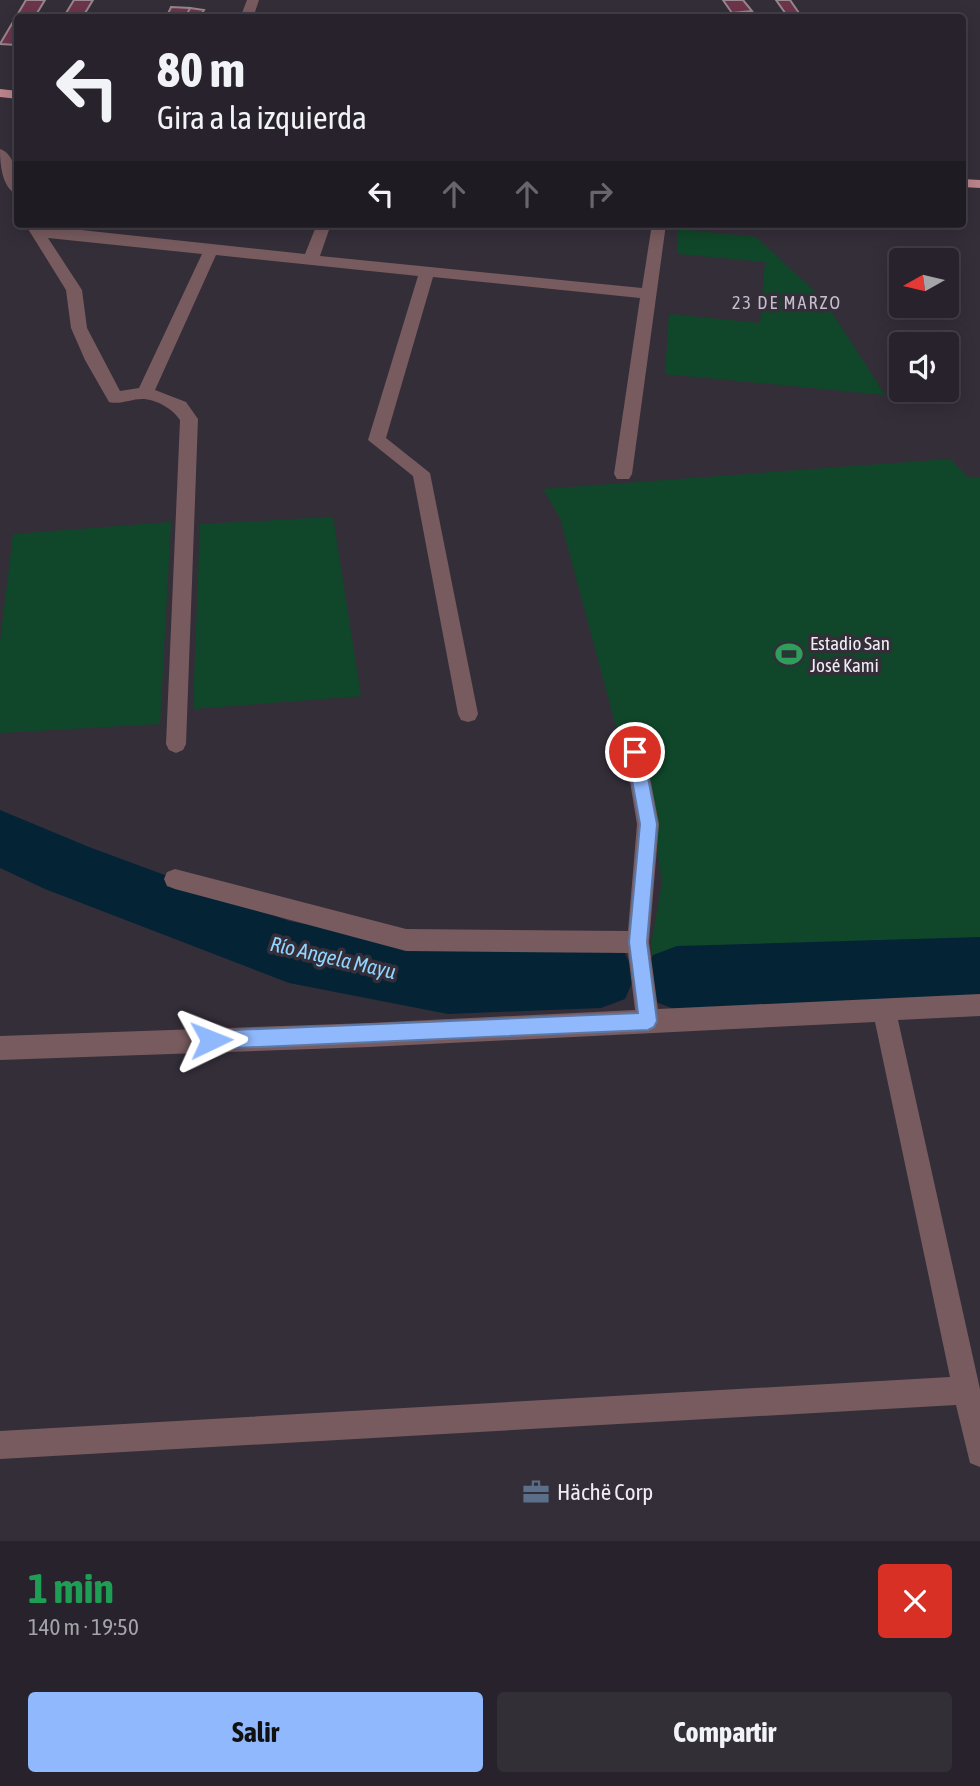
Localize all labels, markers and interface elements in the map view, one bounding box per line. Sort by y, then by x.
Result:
text: 80 m [157,41,245,97]
icon: left [42,42,133,133]
text: Gira a la izquierda [157,99,367,136]
icon: left [362,175,400,213]
icon: ahead [435,175,473,213]
icon: ahead [508,175,546,213]
icon: right [581,175,619,213]
north arrow [889,248,959,318]
map controls [889,248,959,402]
district label: 23 DE MARZO [732,292,842,313]
button: sound [889,332,959,402]
place label: Estadio San José Kami [810,632,890,676]
sports icon: Estadio San José Kami [774,639,804,669]
pin [605,722,665,782]
icon: arrive [616,733,654,771]
water label: Río Angela Mayu [268,931,398,983]
position arrow [174,1003,248,1077]
office icon: Hächë Corp [521,1477,551,1507]
place label: Hächë Corp [557,1479,653,1505]
text: 1 min [28,1564,114,1612]
button: close [878,1564,952,1638]
text: 140 m · 19:50 [28,1614,139,1640]
button: Salir [28,1692,483,1772]
button: Compartir [497,1692,952,1772]

